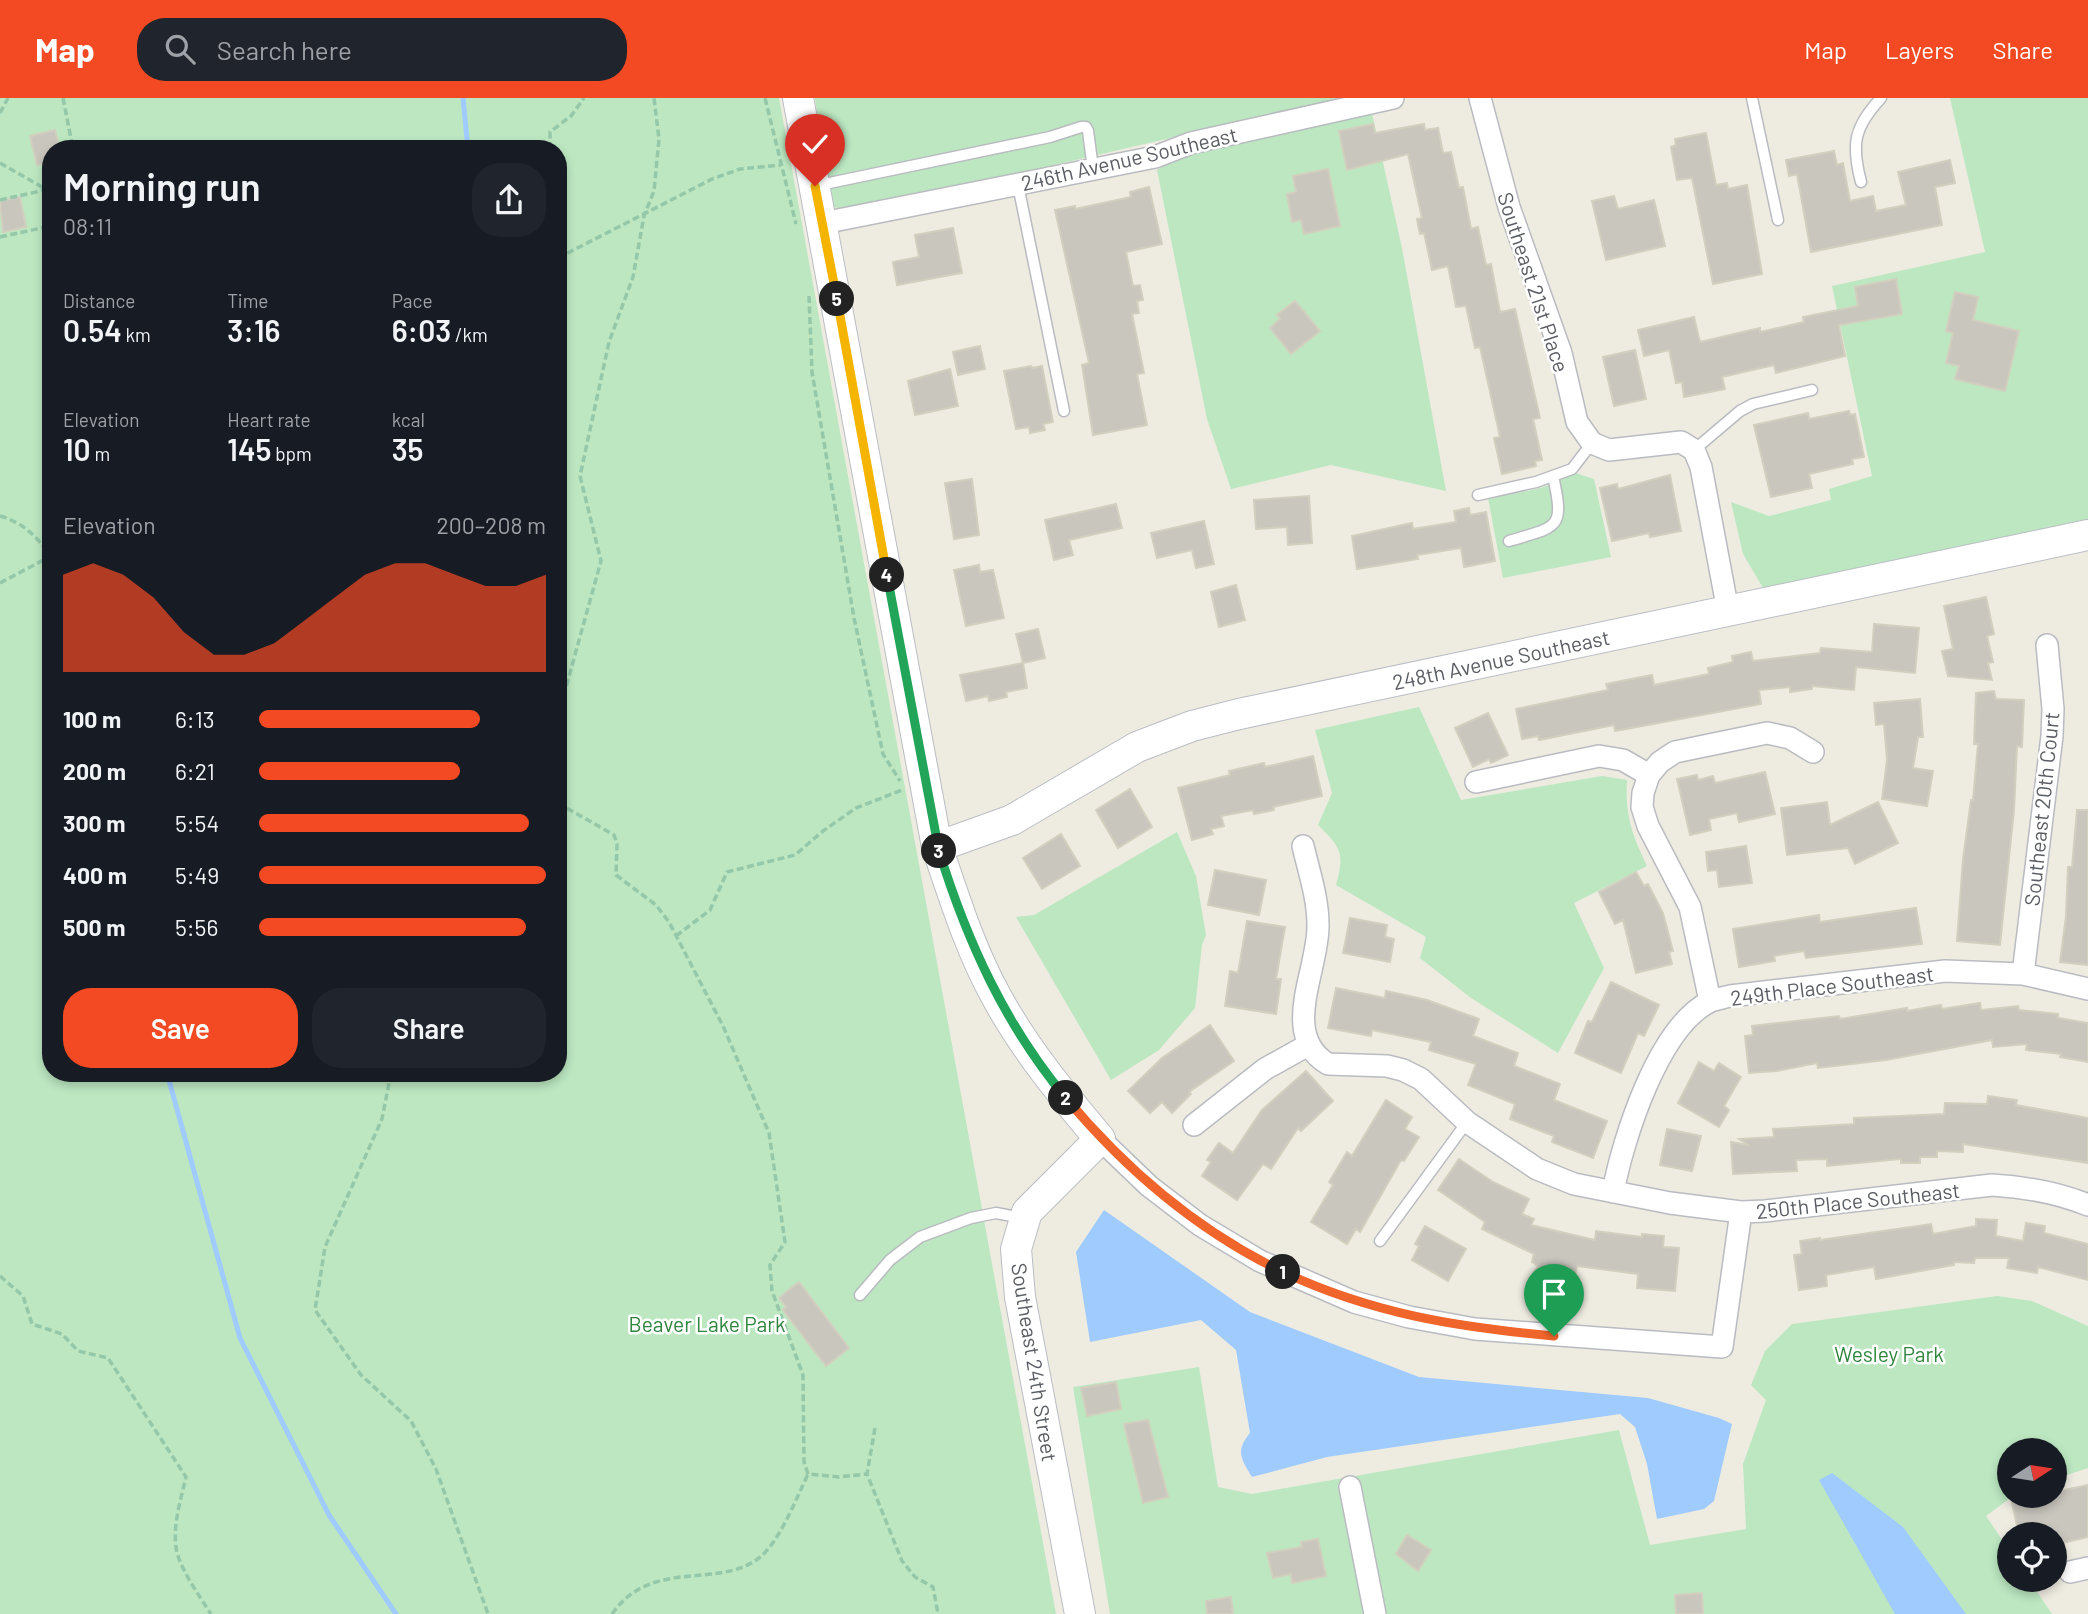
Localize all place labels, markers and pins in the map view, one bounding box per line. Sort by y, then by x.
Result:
pin [785,114,845,186]
pin: 5 [820,282,854,316]
pin: 4 [870,558,904,592]
pin: 3 [922,834,956,868]
pin: 2 [1048,1080,1084,1116]
pin: 1 [1266,1254,1300,1290]
pin [1524,1264,1584,1336]

